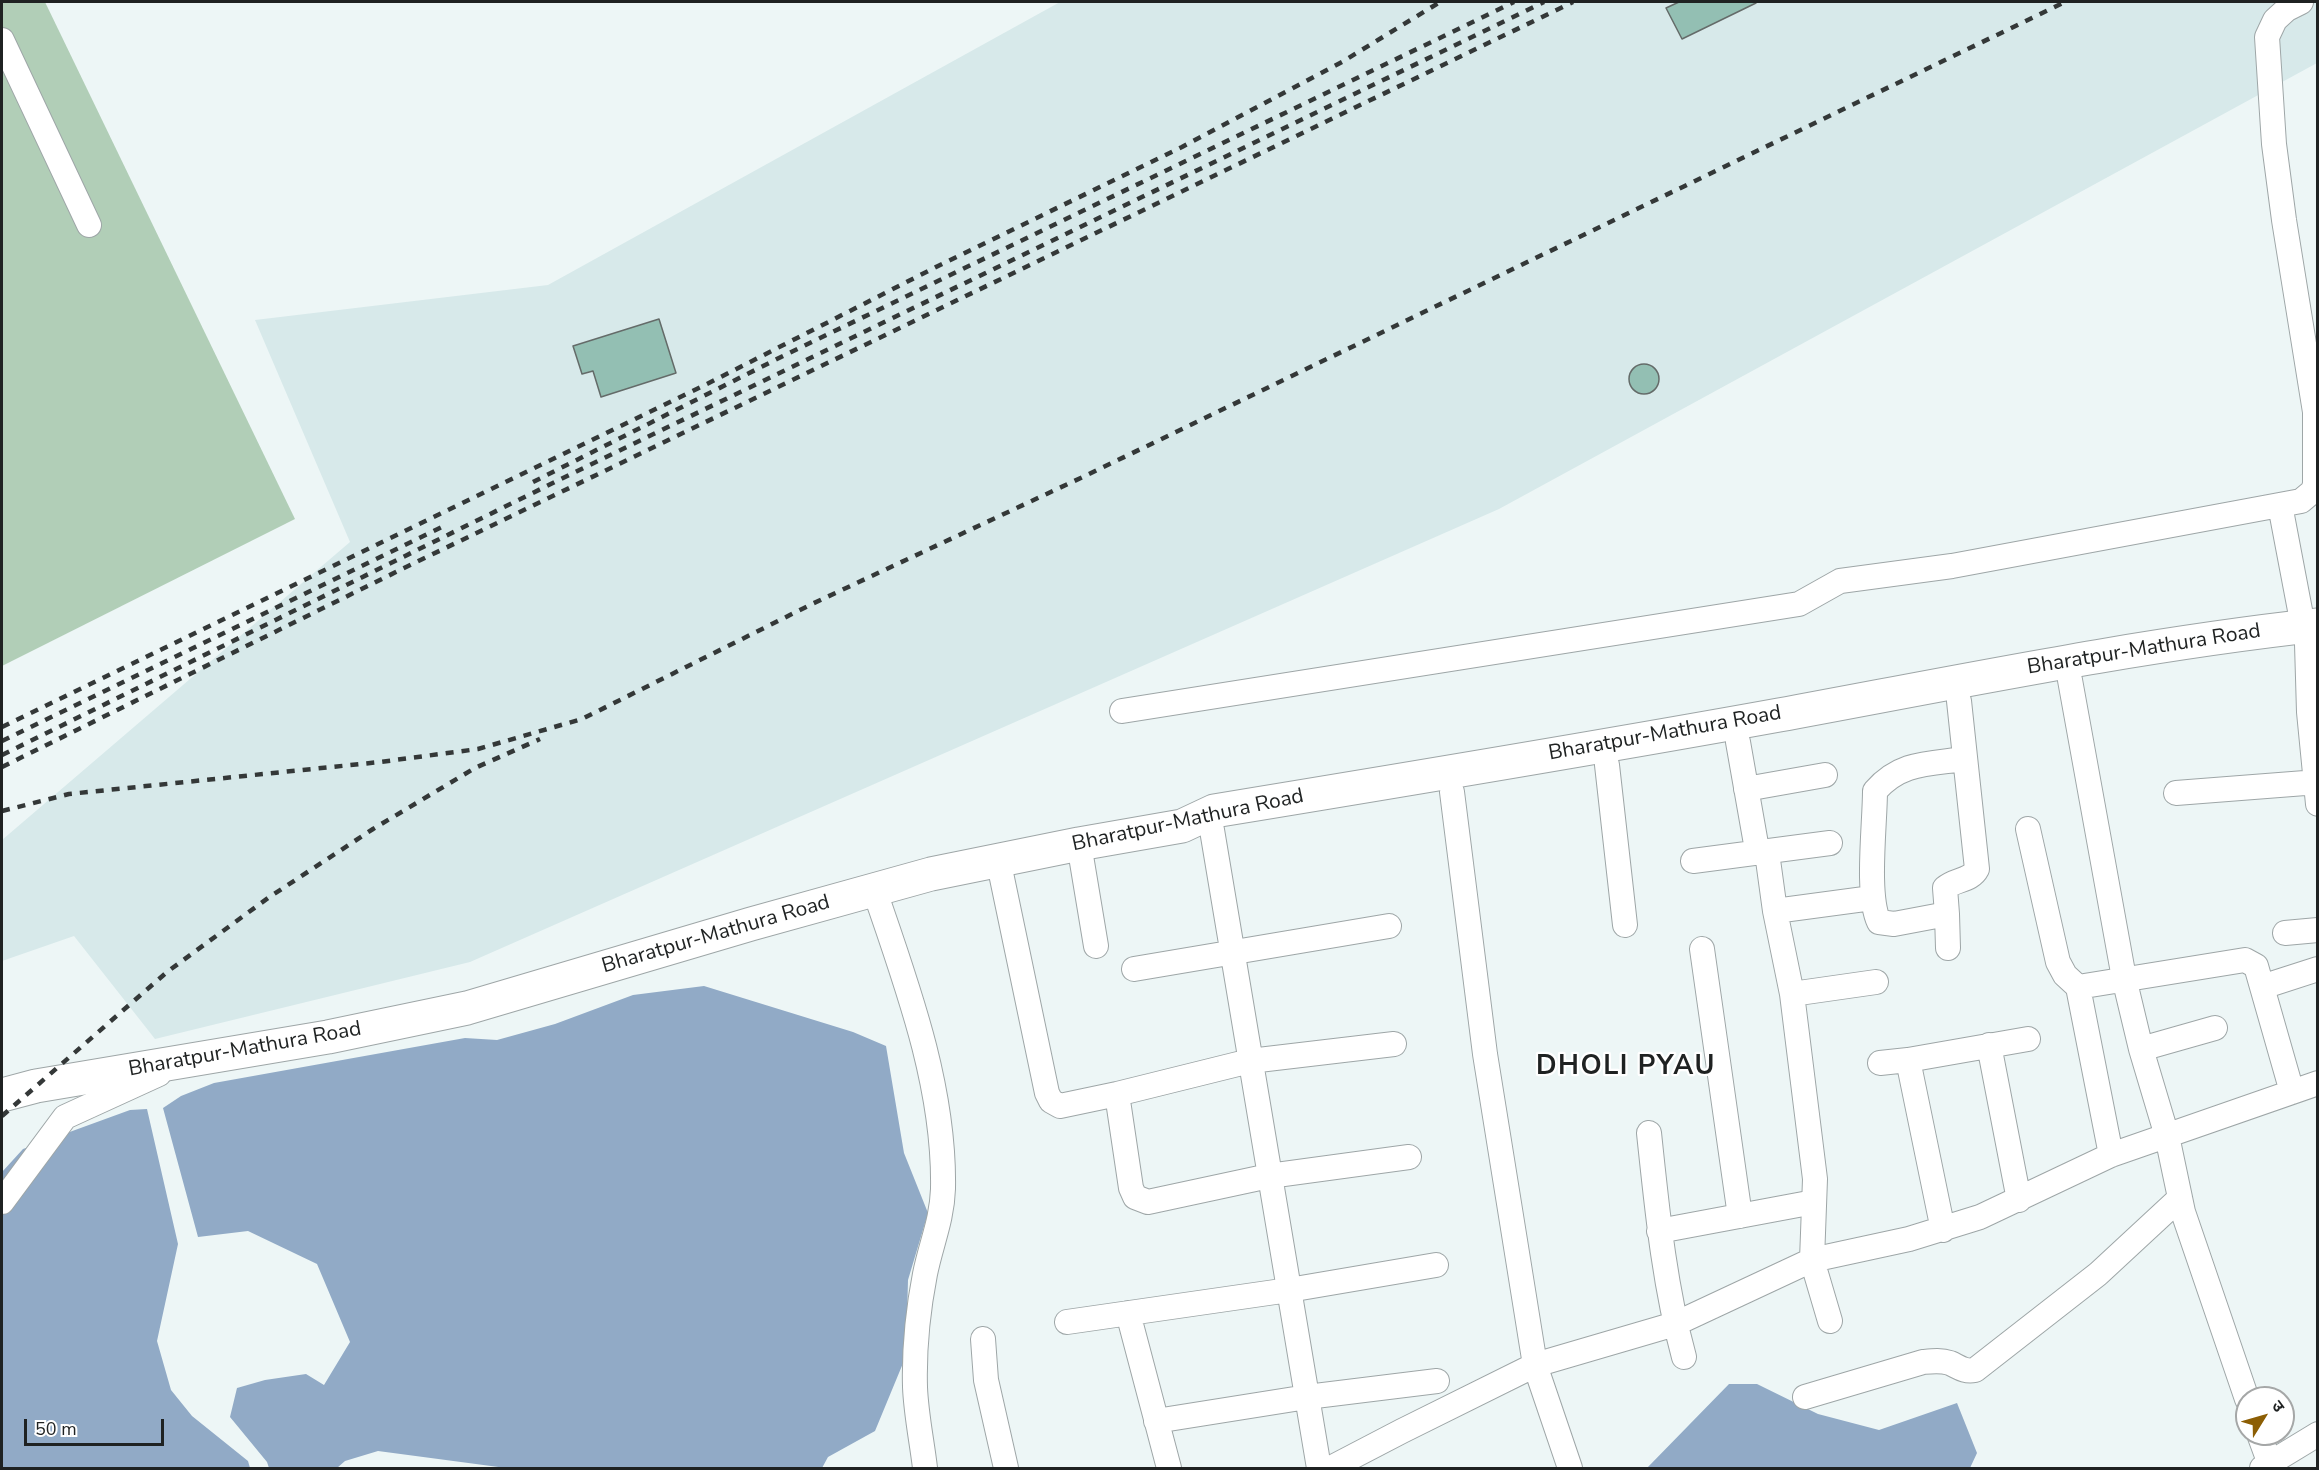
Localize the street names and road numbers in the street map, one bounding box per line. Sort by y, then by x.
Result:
street label: Bharatpur-Mathura Road [2025,619,2263,681]
street label: Bharatpur-Mathura Road [1547,701,1783,767]
street label: Bharatpur-Mathura Road [1070,784,1306,858]
street label: Bharatpur-Mathura Road [599,890,833,980]
street label: Bharatpur-Mathura Road [127,1017,363,1083]

